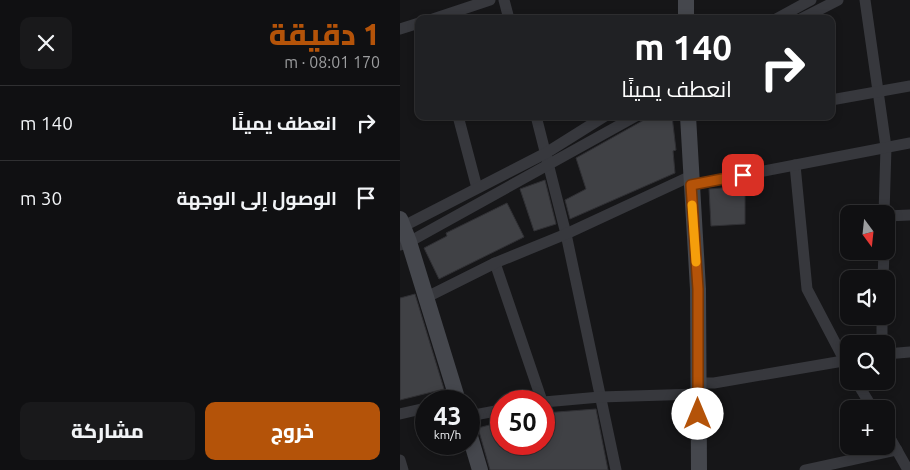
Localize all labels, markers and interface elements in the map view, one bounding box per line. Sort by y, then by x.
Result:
button: close [20,17,72,69]
text: 1 دقيقة [269,17,380,51]
text: 140 m [634,27,732,67]
icon: right [750,35,815,100]
text: 170 m · 08:01 [284,53,380,71]
text: انعطف يمينًا [621,76,732,101]
icon: right [352,109,380,137]
text: 140 m [20,112,73,134]
text: انعطف يمينًا [231,112,337,134]
pin [722,154,764,196]
icon: arrive [729,161,757,189]
icon: arrive [352,184,380,212]
text: 30 m [20,187,62,209]
text: الوصول إلى الوجهة [177,187,337,209]
north arrow [840,205,895,260]
map controls [840,205,895,455]
button: sound [840,270,895,325]
button: search [840,335,895,390]
position arrow [671,387,723,439]
speed limit sign: 50 [490,390,555,455]
button: + [840,400,895,455]
button: مشاركة [20,402,195,460]
button: خروج [205,402,380,460]
text: 43 [433,402,462,430]
text: km/h [434,428,461,441]

